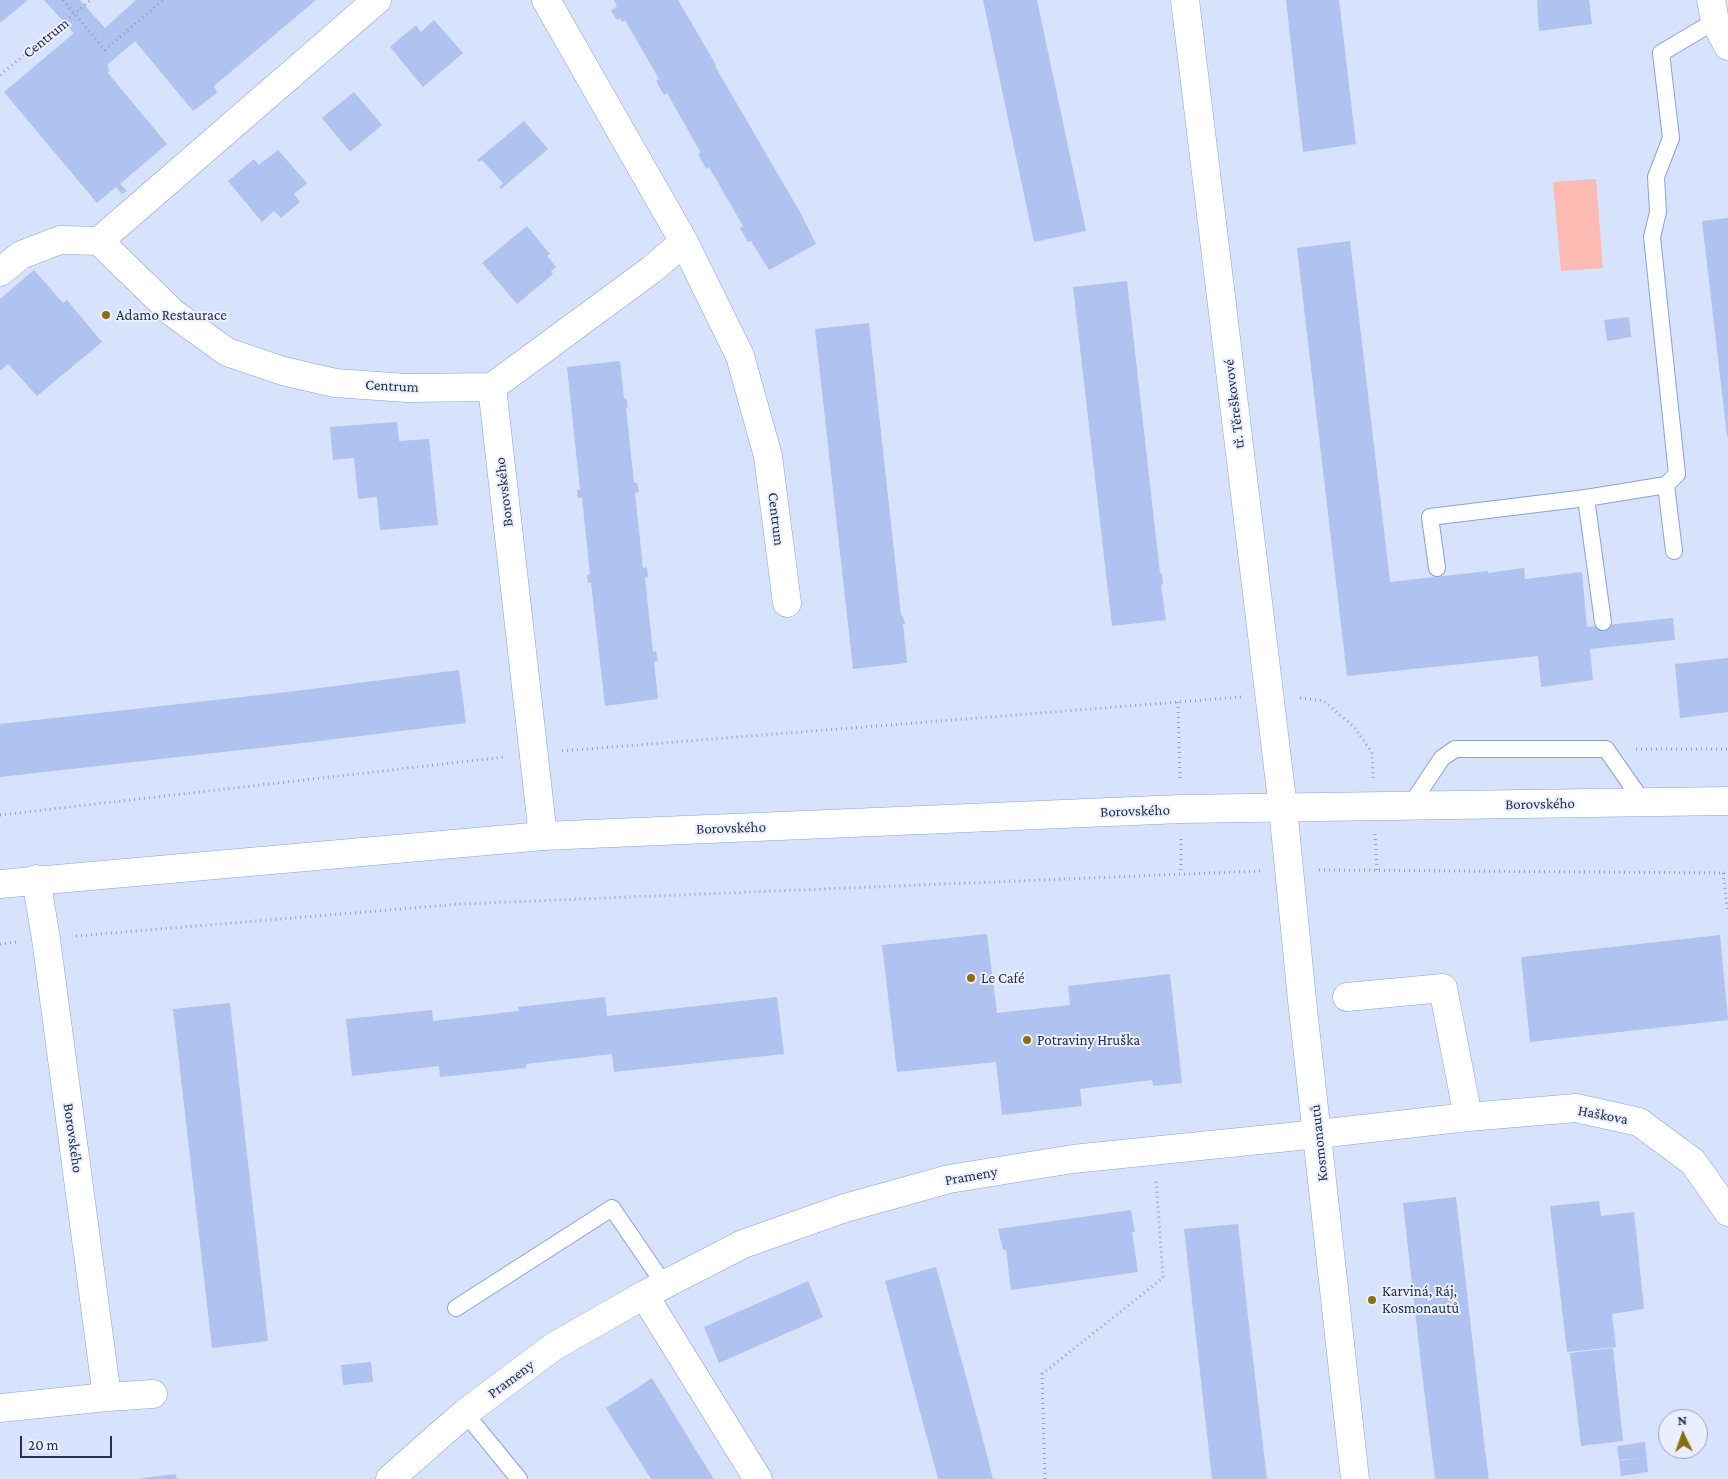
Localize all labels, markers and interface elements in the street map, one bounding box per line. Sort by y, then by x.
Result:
street label: Centrum [19,14,73,62]
place label: Adamo Restaurace [116,306,227,324]
marker: Adamo Restaurace [100,309,112,321]
street label: tř. Těreškovové [1220,358,1248,450]
street label: Centrum [365,376,419,396]
street label: Borovského [491,456,517,528]
street label: Centrum [764,491,788,547]
street label: Borovského [1505,794,1575,814]
street label: Borovského [1100,801,1170,821]
street label: Borovského [696,818,766,838]
place label: Le Café [981,969,1025,987]
marker: Le Café [965,972,977,984]
place label: Potraviny Hruška [1037,1031,1140,1049]
marker: Potraviny Hruška [1021,1034,1033,1046]
street label: Haškova [1576,1101,1630,1129]
street label: Borovského [59,1102,87,1174]
street label: Kosmonautů [1306,1104,1332,1182]
street label: Prameny [943,1163,999,1189]
place label: Karviná, Ráj, Kosmonautů [1382,1282,1459,1317]
marker: Karviná, Ráj, Kosmonautů [1366,1294,1378,1306]
street label: Prameny [484,1356,538,1402]
north arrow [1658,1409,1708,1459]
text: N [1677,1412,1687,1428]
scale bar [22,1426,115,1458]
text: 20 m [28,1437,59,1453]

